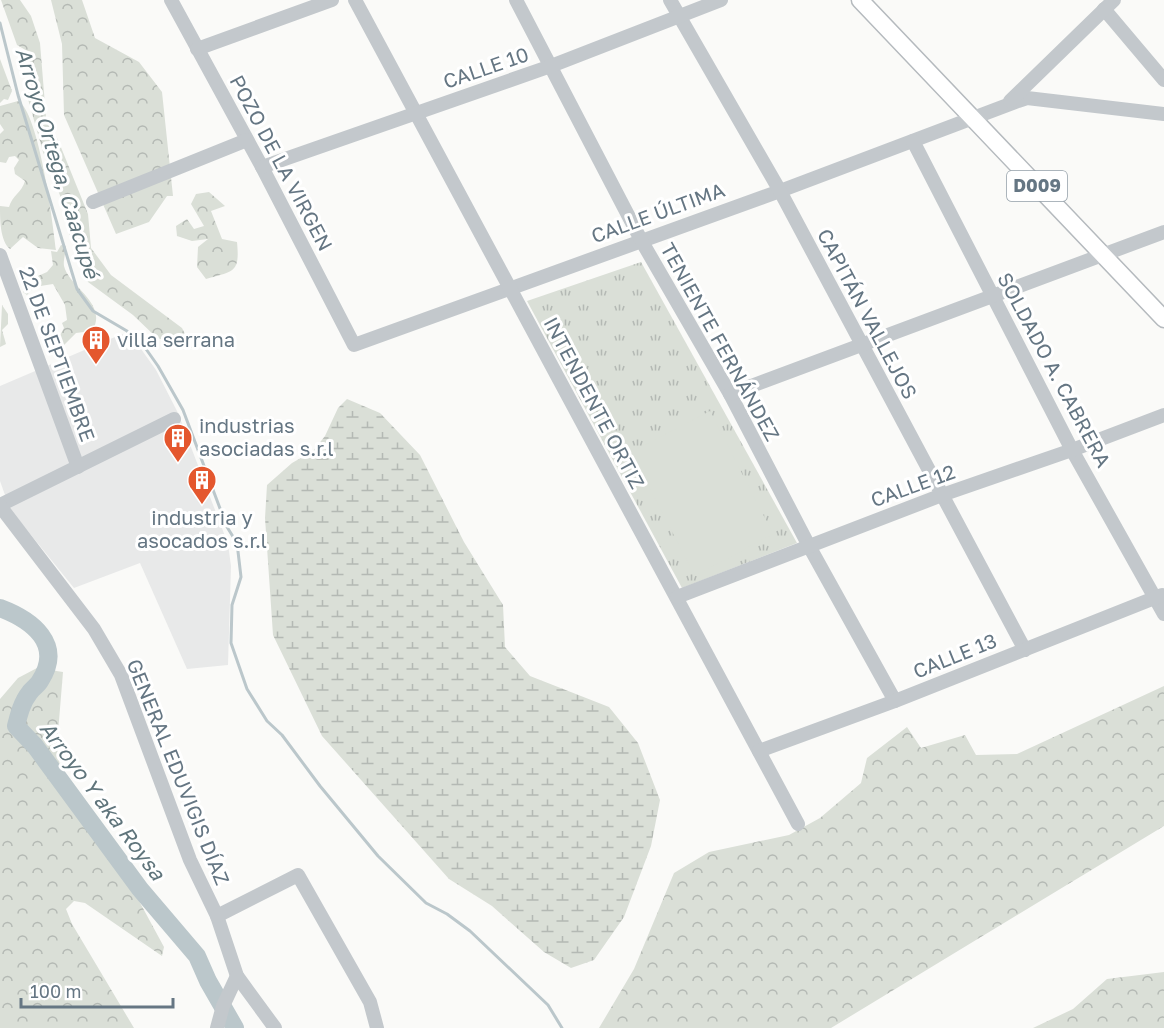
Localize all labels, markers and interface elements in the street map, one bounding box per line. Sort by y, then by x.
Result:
street label: CALLE 10 [440,41,532,93]
water label: Arroyo Ortega, Caacupé [10,44,106,283]
street label: POZO DE LA VIRGEN [225,71,338,255]
road number: D009 [1007,171,1067,201]
street label: CALLE ÚLTIMA [588,177,728,247]
street label: CAPITÁN VALLEJOS [813,224,923,403]
street label: TENIENTE FERNÁNDEZ [656,238,785,445]
street label: 22 DE SEPTIEMBRE [15,263,101,444]
street label: SOLDADO A. CABRERA [993,268,1116,471]
street label: INTENDENTE ORTIZ [539,312,650,493]
building icon: villa serrana [80,324,112,366]
place label: villa serrana [117,327,235,351]
place label: industrias asociadas s.r.l [199,413,334,460]
building icon: industrias asociadas s.r.l [162,422,194,464]
street label: CALLE 12 [867,459,958,511]
building icon: industria y asocados s.r.l [186,464,218,506]
place label: industria y asocados s.r.l [137,505,267,552]
street label: CALLE 13 [909,627,1000,683]
street label: GENERAL EDUVIGIS DÍAZ [123,655,235,888]
water label: Arroyo Y aka Roysa [35,716,172,886]
scale bar [21,971,172,1009]
text: 100 m [30,980,81,1002]

